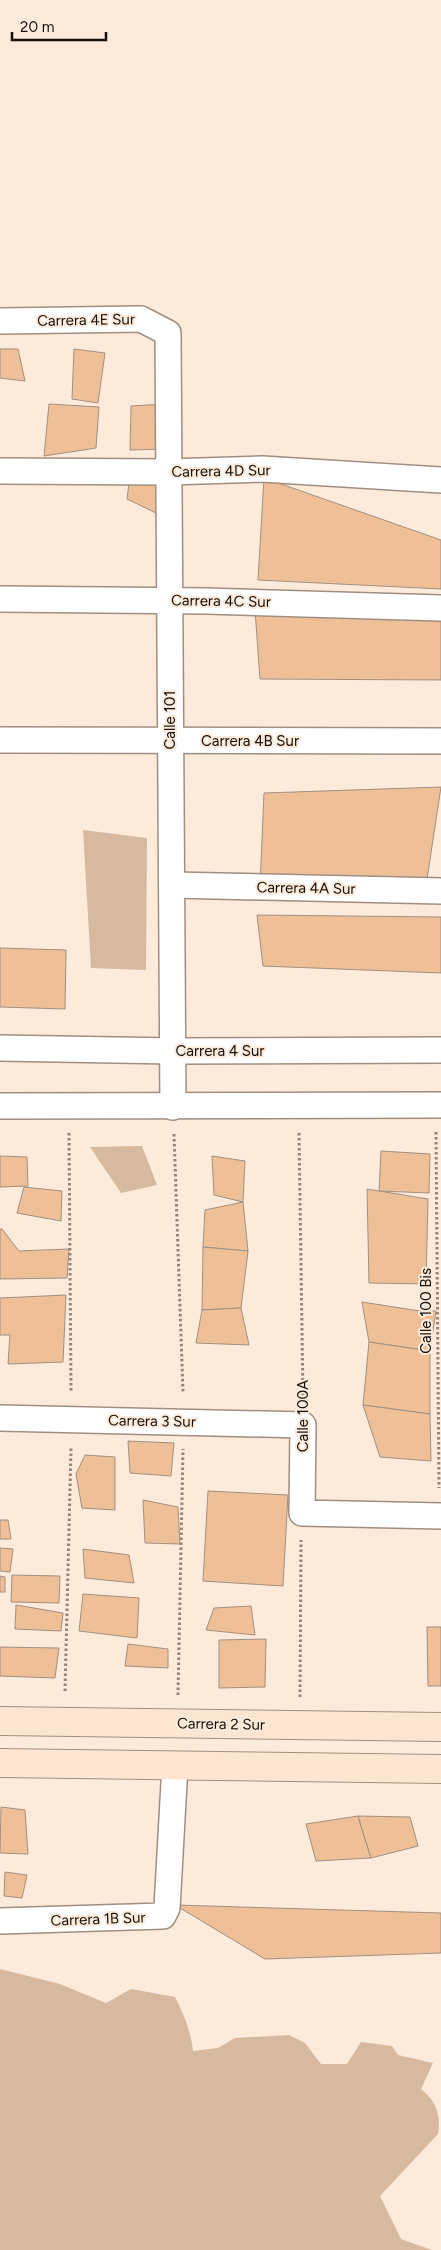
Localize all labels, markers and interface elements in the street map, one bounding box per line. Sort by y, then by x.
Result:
scale bar [12,10,106,42]
text: 20 m [20,18,54,36]
street label: Carrera 4E Sur [37,310,135,330]
street label: Carrera 4D Sur [171,461,271,481]
street label: Carrera 4C Sur [171,591,271,611]
street label: Calle 101 [161,691,179,749]
street label: Carrera 4B Sur [201,732,299,750]
street label: Carrera 4A Sur [256,878,356,898]
street label: Carrera 4 Sur [176,1042,264,1060]
street label: Calle 100 Bis [417,1268,435,1354]
street label: Calle 100A [294,1380,312,1452]
street label: Carrera 3 Sur [108,1411,196,1431]
street label: Carrera 2 Sur [177,1714,265,1734]
street label: Carrera 1B Sur [50,1908,146,1930]

